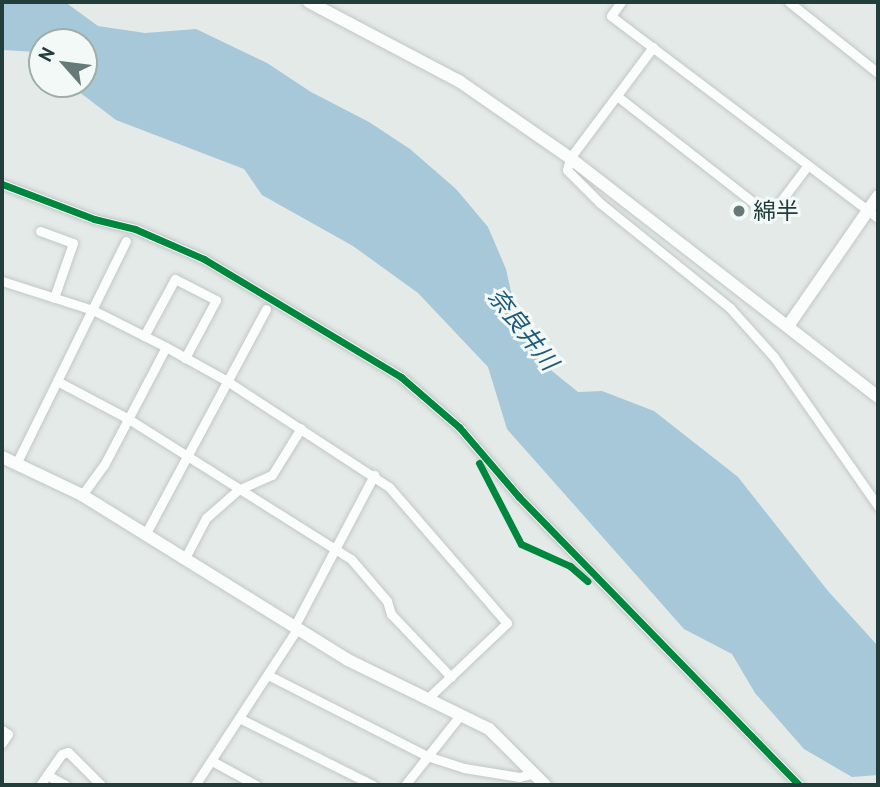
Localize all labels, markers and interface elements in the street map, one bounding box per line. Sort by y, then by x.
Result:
north arrow [28,28,98,98]
text: N [33,43,60,65]
place label: 綿半 [753,197,799,225]
marker: 綿半 [731,203,747,219]
water label: 奈良井川 [482,282,564,376]

